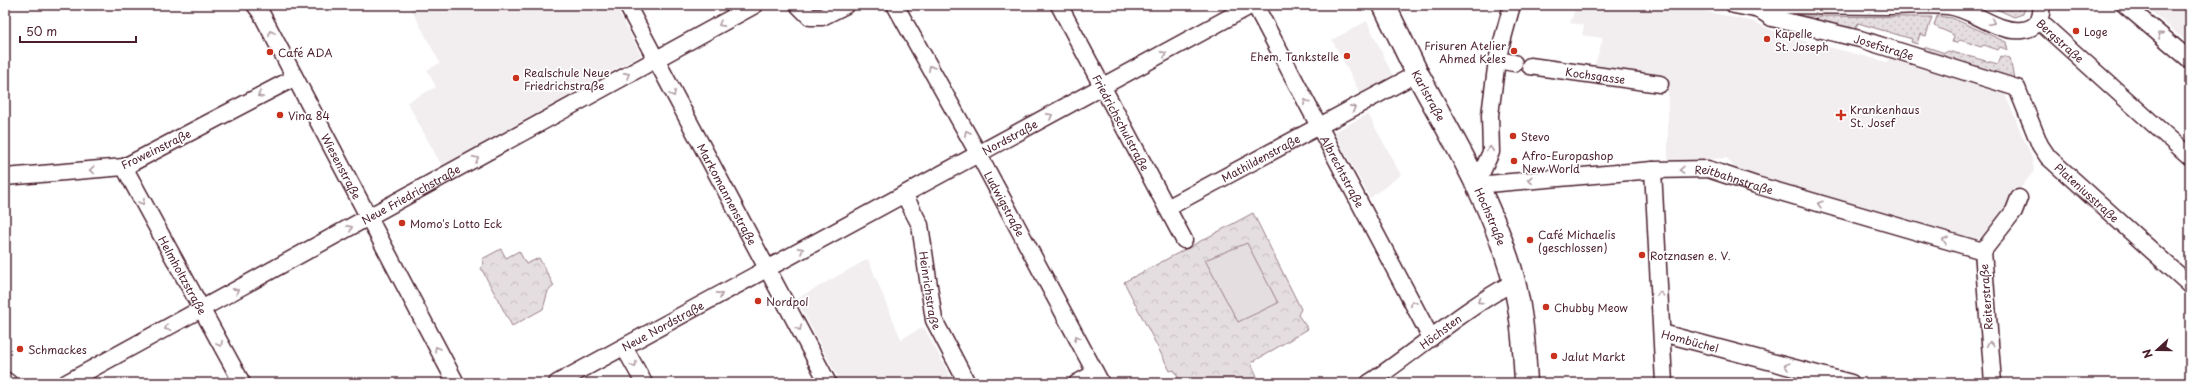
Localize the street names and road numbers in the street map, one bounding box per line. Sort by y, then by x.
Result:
street label: Bergstraße [2033,14,2088,66]
street label: Josefstraße [1852,29,1916,64]
street label: Kochsgasse [1564,63,1627,88]
street label: Karlstraße [1408,67,1450,124]
street label: Friedrichschulstraße [1089,71,1154,174]
street label: Nordstraße [978,115,1040,159]
street label: Froweinstraße [118,125,194,173]
street label: Wiesenstraße [317,130,366,202]
street label: Mathildenstraße [1218,130,1303,186]
street label: Albrechtstraße [1317,132,1369,210]
street label: Markomannenstraße [693,140,762,248]
street label: Plateniusstraße [2051,159,2123,226]
street label: Neue Friedrichstraße [358,160,463,228]
street label: Reitbahnstraße [1694,161,1776,198]
street label: Ludwigstraße [980,168,1030,239]
street label: Hochstraße [1471,184,1511,248]
street label: Helmholtzstraße [155,233,211,317]
street label: Heinrichstraße [915,250,946,333]
street label: Reiterstraße [1975,263,1997,331]
street label: Neue Nordstraße [618,296,707,355]
street label: Höchsten [1415,310,1465,352]
street label: Hombüchel [1660,325,1721,356]

